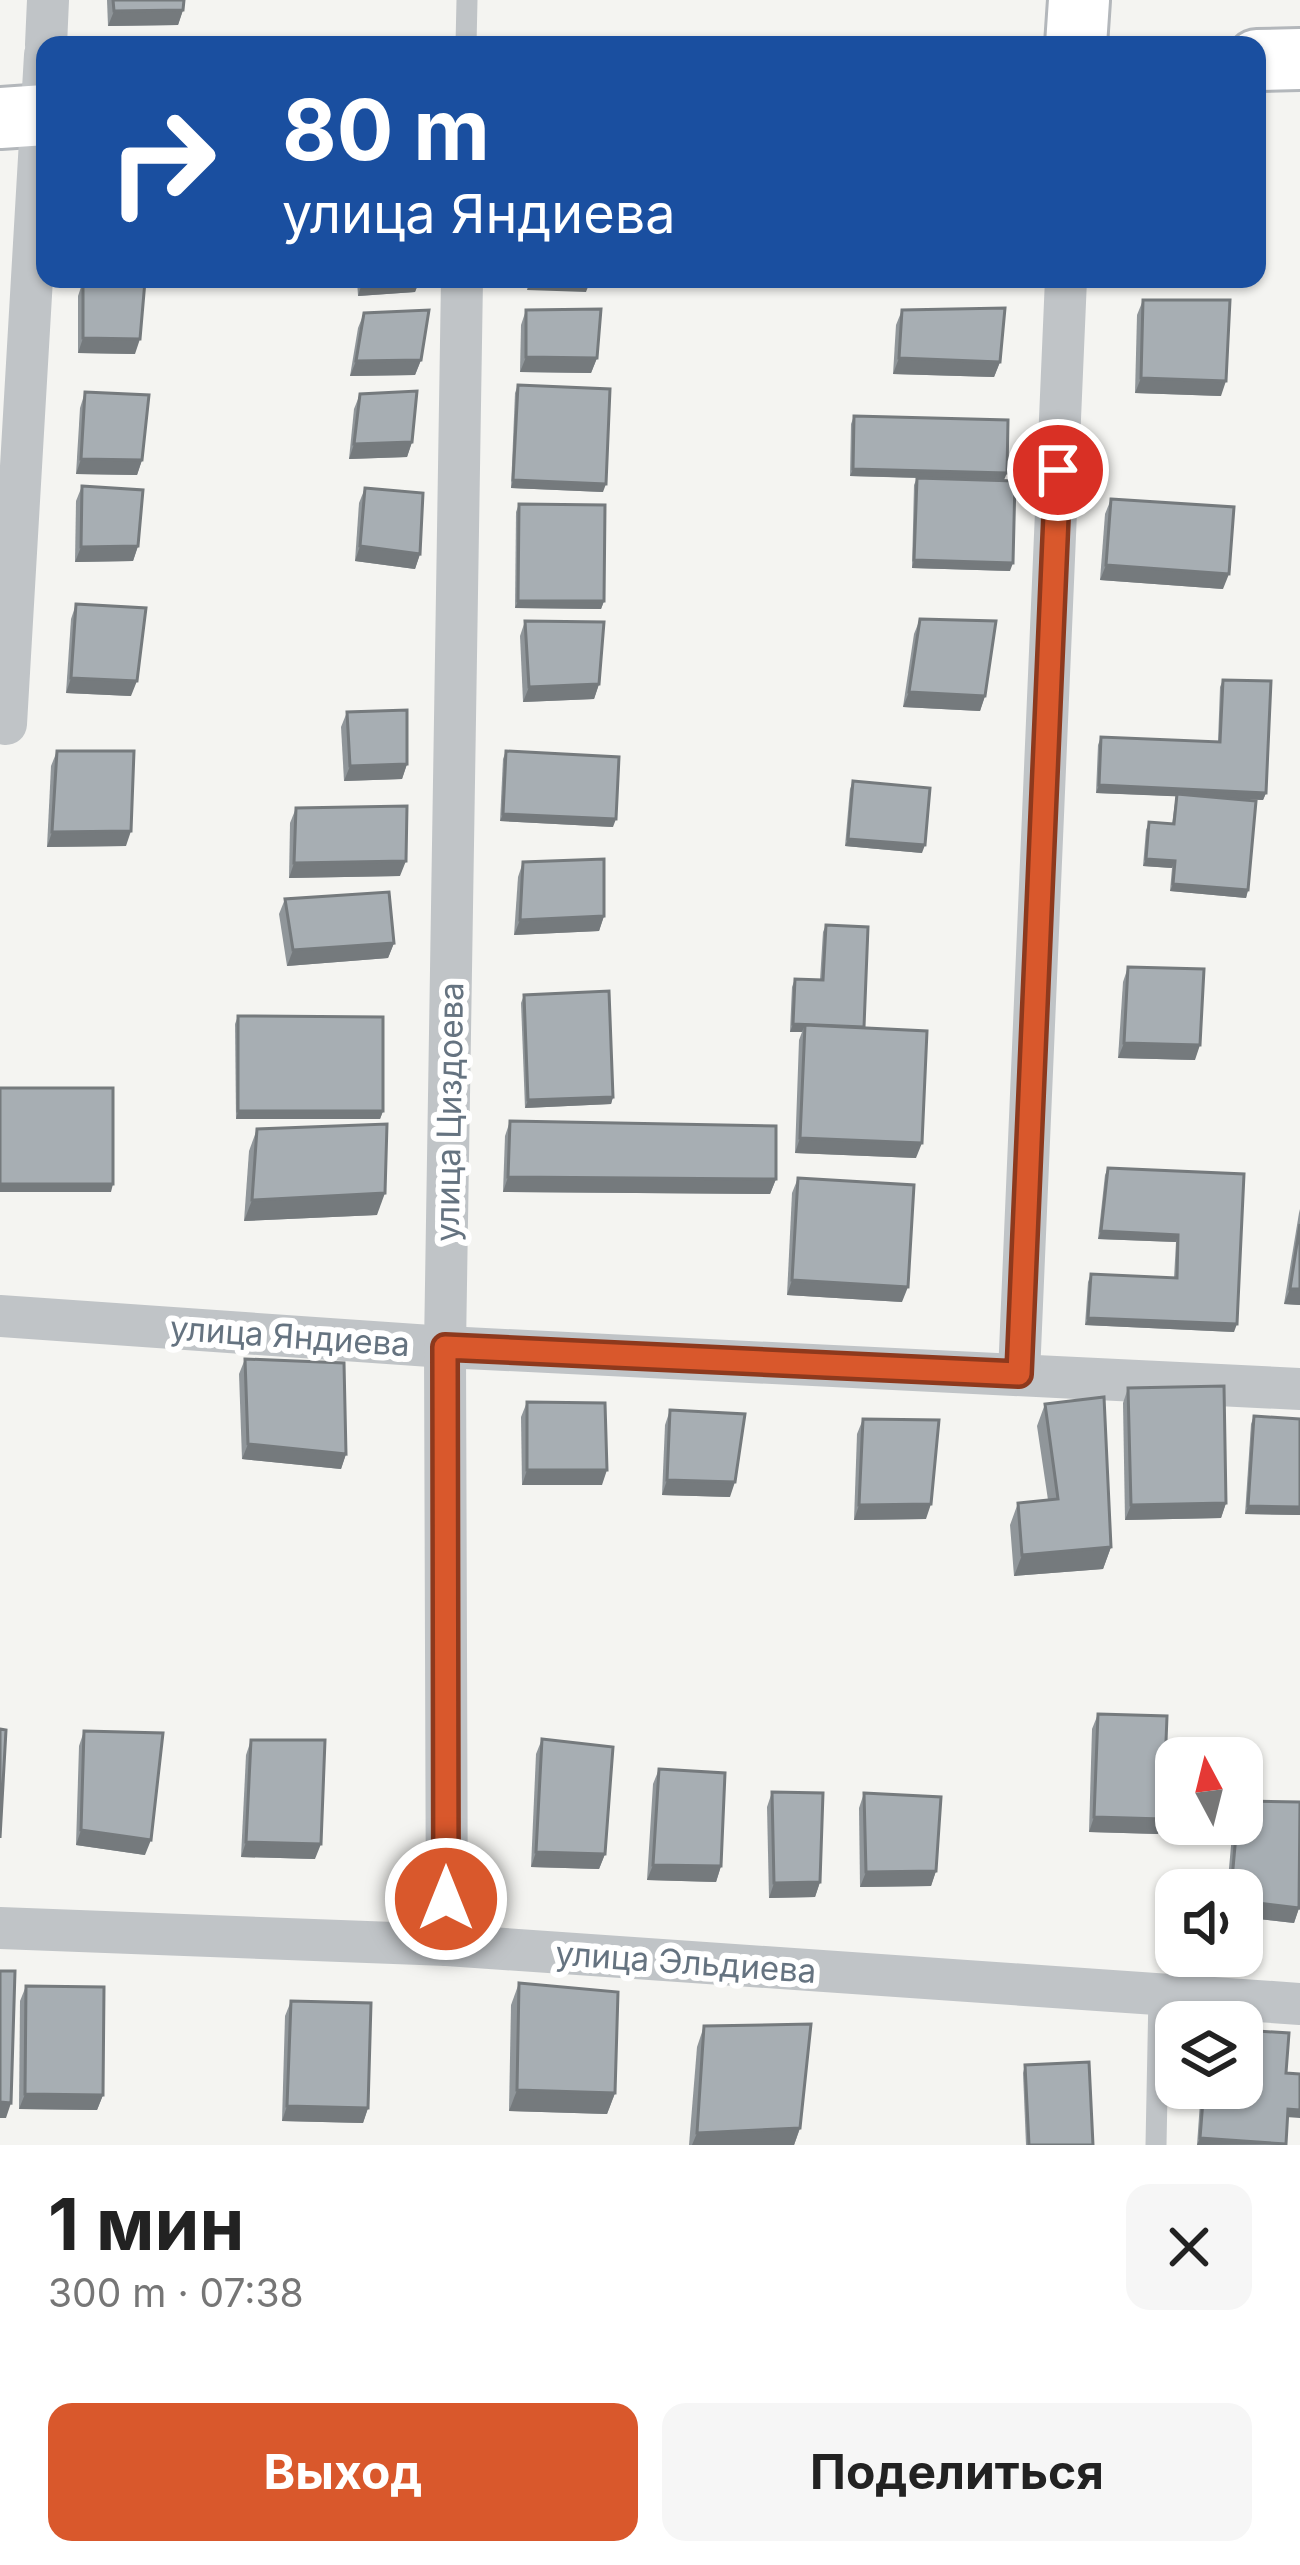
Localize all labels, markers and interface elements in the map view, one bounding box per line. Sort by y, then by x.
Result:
text: 80 m [282,79,490,180]
icon: right [84,84,240,240]
text: улица Яндиева [282,181,675,246]
pin [1007,419,1109,521]
icon: arrive [1025,437,1091,503]
street label: улица Циздоева [427,982,471,1242]
street label: улица Яндиева [169,1308,411,1364]
north arrow [1155,1737,1263,1845]
map controls [1155,1737,1263,2109]
position arrow [383,1836,509,1962]
button: sound [1155,1869,1263,1977]
street label: улица Эльдиева [554,1933,818,1991]
button: layers [1155,2001,1263,2109]
text: 1 мин [48,2180,244,2267]
button: close [1126,2184,1252,2310]
text: 300 m · 07:38 [48,2269,304,2316]
button: Выход [48,2403,638,2541]
button: Поделиться [662,2403,1252,2541]

